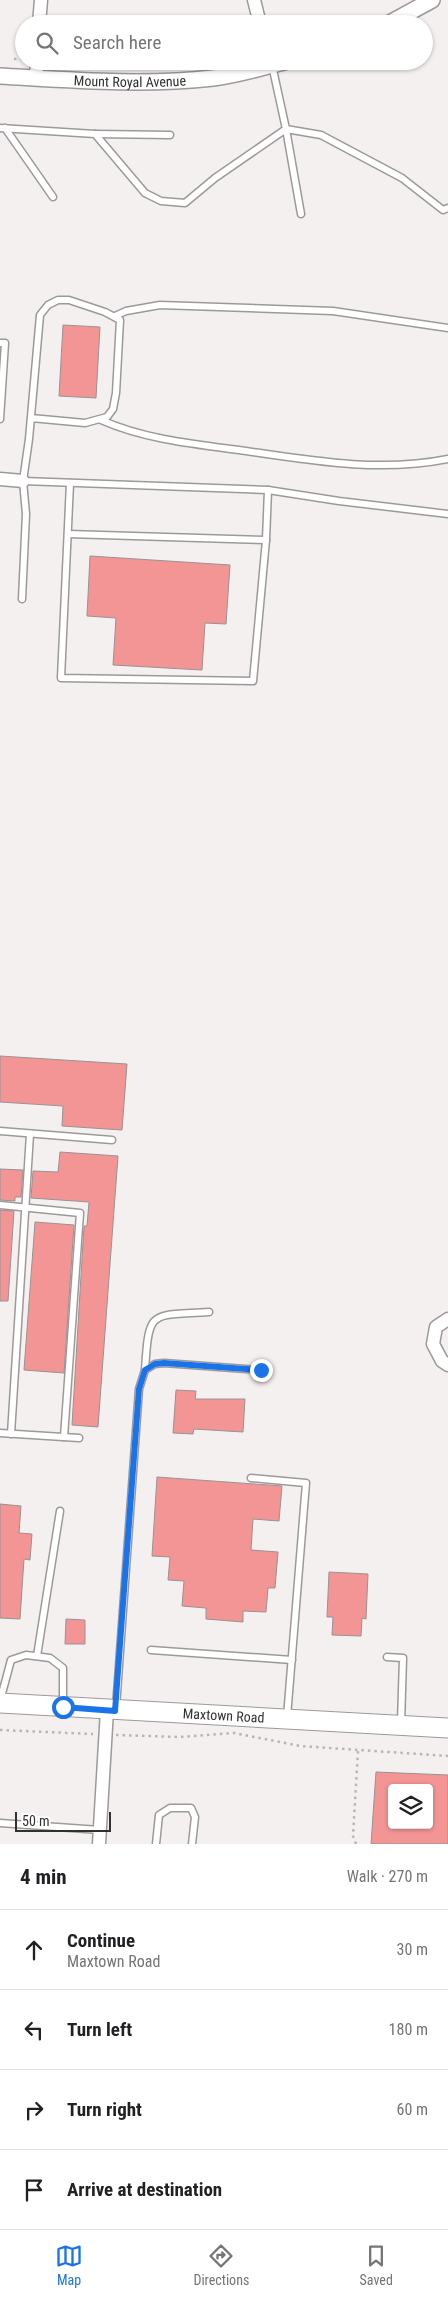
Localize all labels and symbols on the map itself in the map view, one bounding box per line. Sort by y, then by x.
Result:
street label: Mount Royal Avenue [73,72,187,90]
route end [250,1359,273,1382]
route start [52,1696,75,1719]
street label: Maxtown Road [182,1705,265,1726]
scale bar [15,1809,111,1832]

